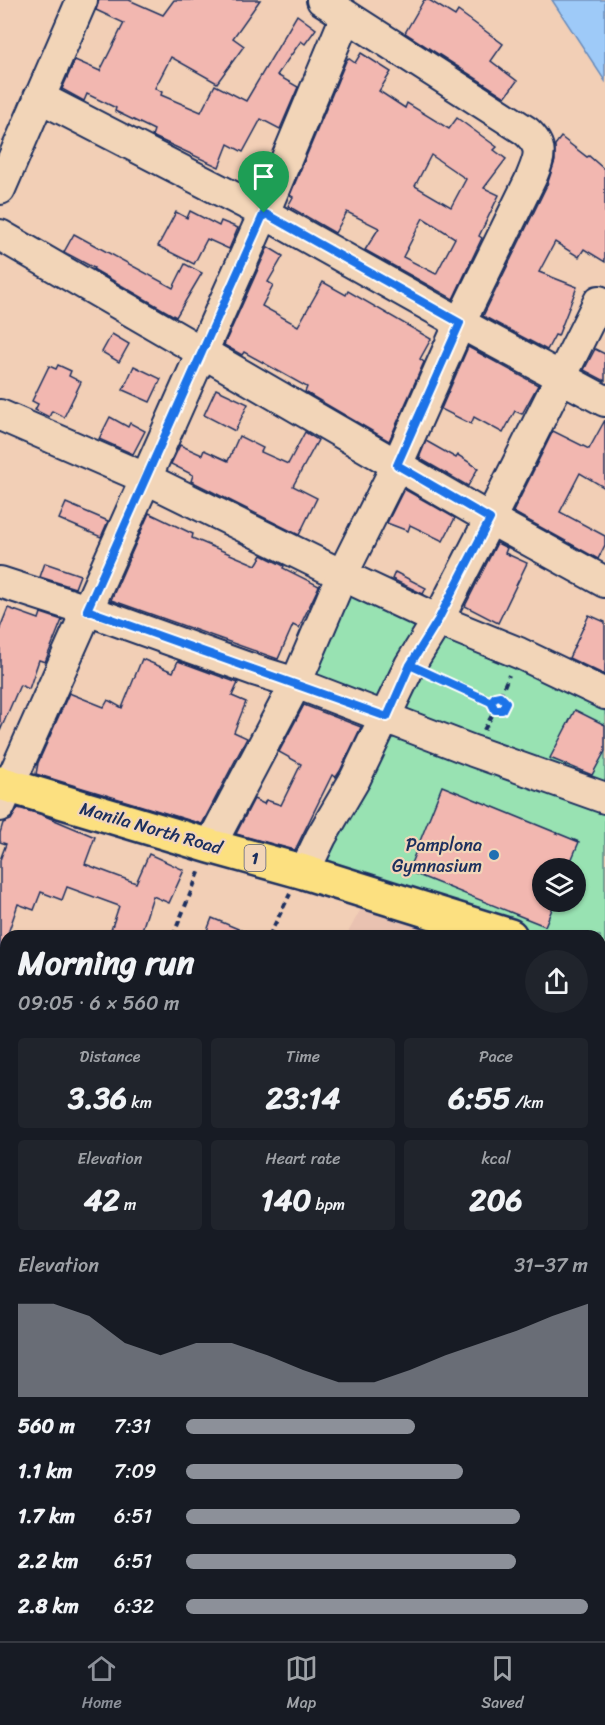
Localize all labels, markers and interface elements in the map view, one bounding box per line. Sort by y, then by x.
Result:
pin [238,151,289,213]
icon: arrive [247,160,280,193]
street label: Manila North Road [76,792,227,864]
place label: Pamplona Gymnasium [392,829,482,882]
road number: 1 [244,845,266,871]
marker: Pamplona Gymnasium [487,848,501,862]
map controls [532,858,586,912]
button: layers [532,858,586,912]
text: Morning run [18,934,194,992]
button: share [525,950,588,1013]
text: 09:05 · 6 × 560 m [18,986,179,1021]
text: Distance [80,1042,140,1071]
text: Time [286,1042,320,1071]
text: Pace [479,1042,513,1071]
text: 3.36 [68,1071,127,1125]
text: 23:14 [266,1071,340,1125]
text: 6:55 [448,1071,511,1125]
text: km [127,1088,152,1117]
text: /km [511,1088,544,1117]
text: Elevation [78,1144,142,1173]
text: Heart rate [265,1144,341,1173]
text: kcal [481,1144,511,1173]
text: 42 [84,1173,120,1227]
text: 140 [261,1173,311,1227]
text: 206 [469,1173,523,1227]
text: m [120,1190,136,1219]
text: bpm [311,1190,345,1219]
text: Elevation [18,1248,99,1283]
text: 31–37 m [514,1248,588,1283]
text: 560 m [18,1409,75,1444]
text: 7:31 [114,1409,151,1444]
text: 1.1 km [18,1454,72,1489]
text: 7:09 [114,1454,156,1489]
text: 1.7 km [18,1499,75,1534]
text: 6:51 [114,1499,152,1534]
text: 2.2 km [18,1544,78,1579]
text: 6:51 [114,1544,152,1579]
text: 2.8 km [18,1589,79,1624]
text: 6:32 [114,1589,154,1624]
tab: Home [82,1652,122,1717]
tab: Map [285,1652,318,1717]
tab: Saved [481,1652,523,1717]

